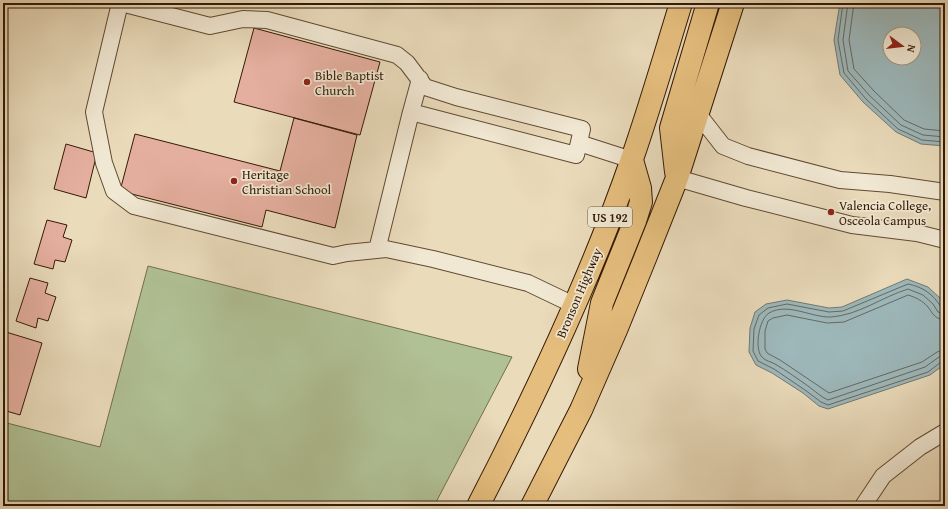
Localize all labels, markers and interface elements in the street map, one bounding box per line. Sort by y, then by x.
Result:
north arrow [882,26,922,66]
text: N [903,43,920,55]
place label: Bible Baptist Church [315,66,384,100]
marker: Bible Baptist Church [302,77,312,87]
place label: Heritage Christian School [242,165,332,199]
marker: Heritage Christian School [229,176,239,186]
place label: Valencia College, Osceola Campus [839,196,931,230]
road number: US 192 [588,207,632,227]
marker: Valencia College, Osceola Campus [826,207,836,217]
street label: Bronson Highway [551,245,607,341]

